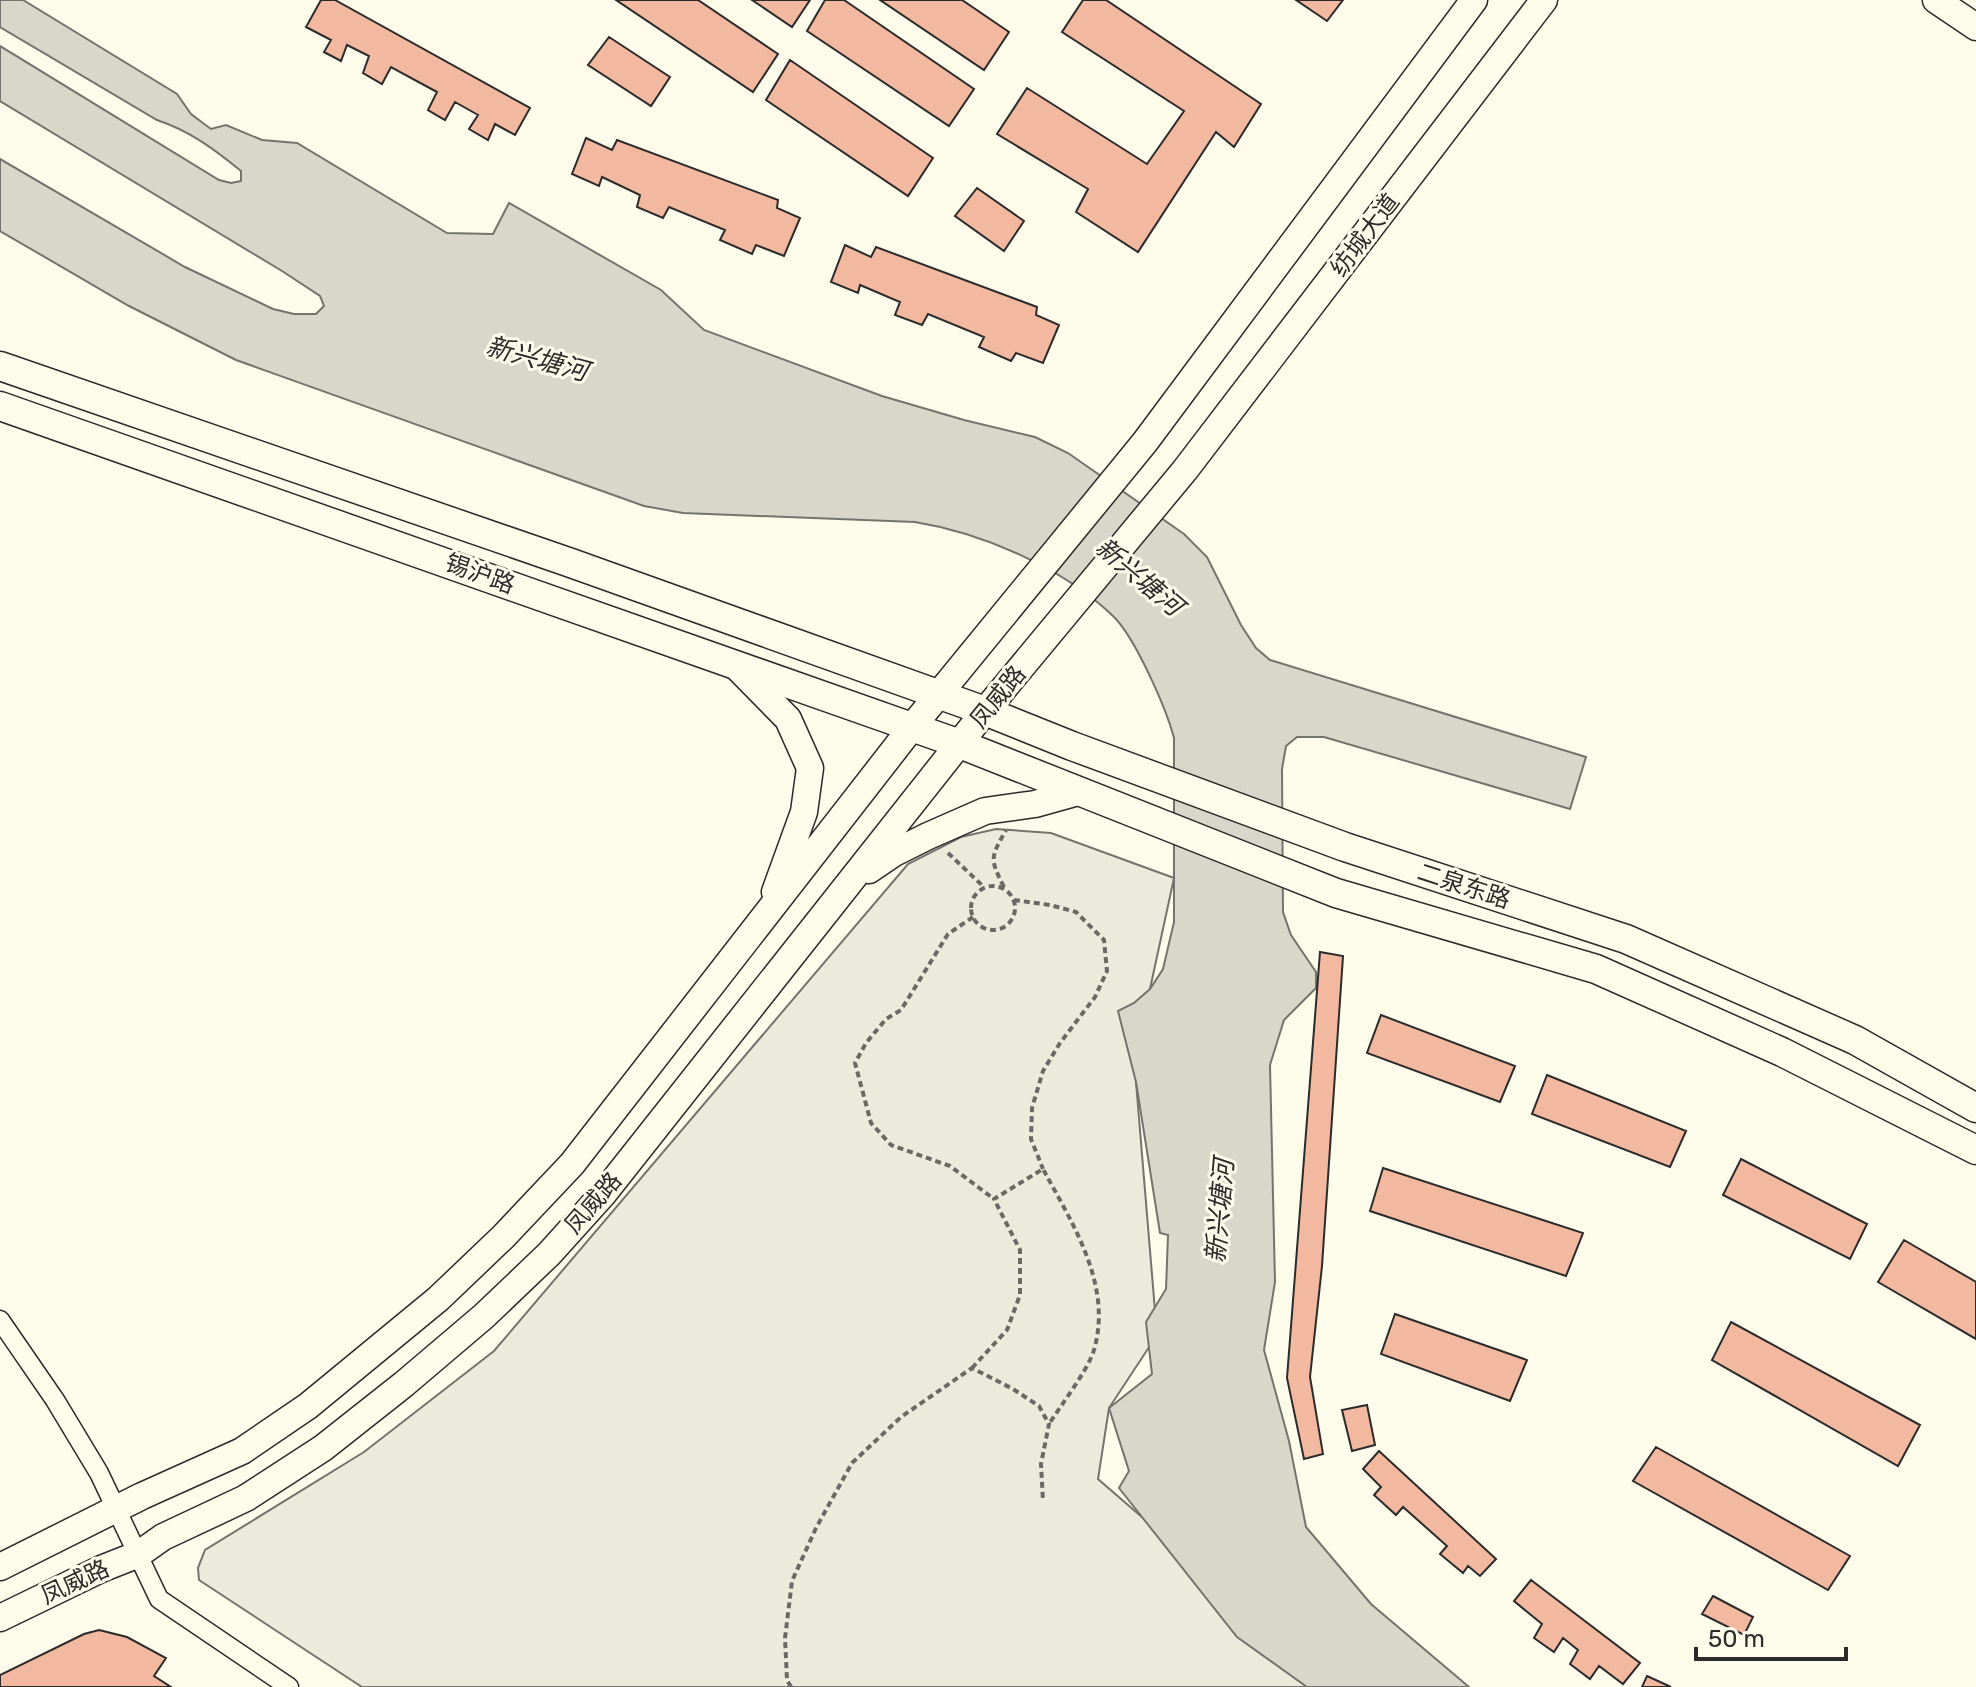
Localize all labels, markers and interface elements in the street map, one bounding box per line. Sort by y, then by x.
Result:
street label: 纺城大道 [1325,188,1405,282]
water label: 新兴塘河 [483,331,596,389]
water label: 新兴塘河 [1089,532,1193,626]
street label: 锡沪路 [441,549,519,599]
street label: 凤威路 [964,660,1032,734]
street label: 二泉东路 [1414,858,1514,914]
water label: 新兴塘河 [1200,1153,1240,1264]
street label: 凤威路 [559,1167,627,1239]
street label: 凤威路 [36,1554,114,1610]
scale bar [1696,1611,1846,1661]
text: 50 m [1708,1625,1765,1653]

